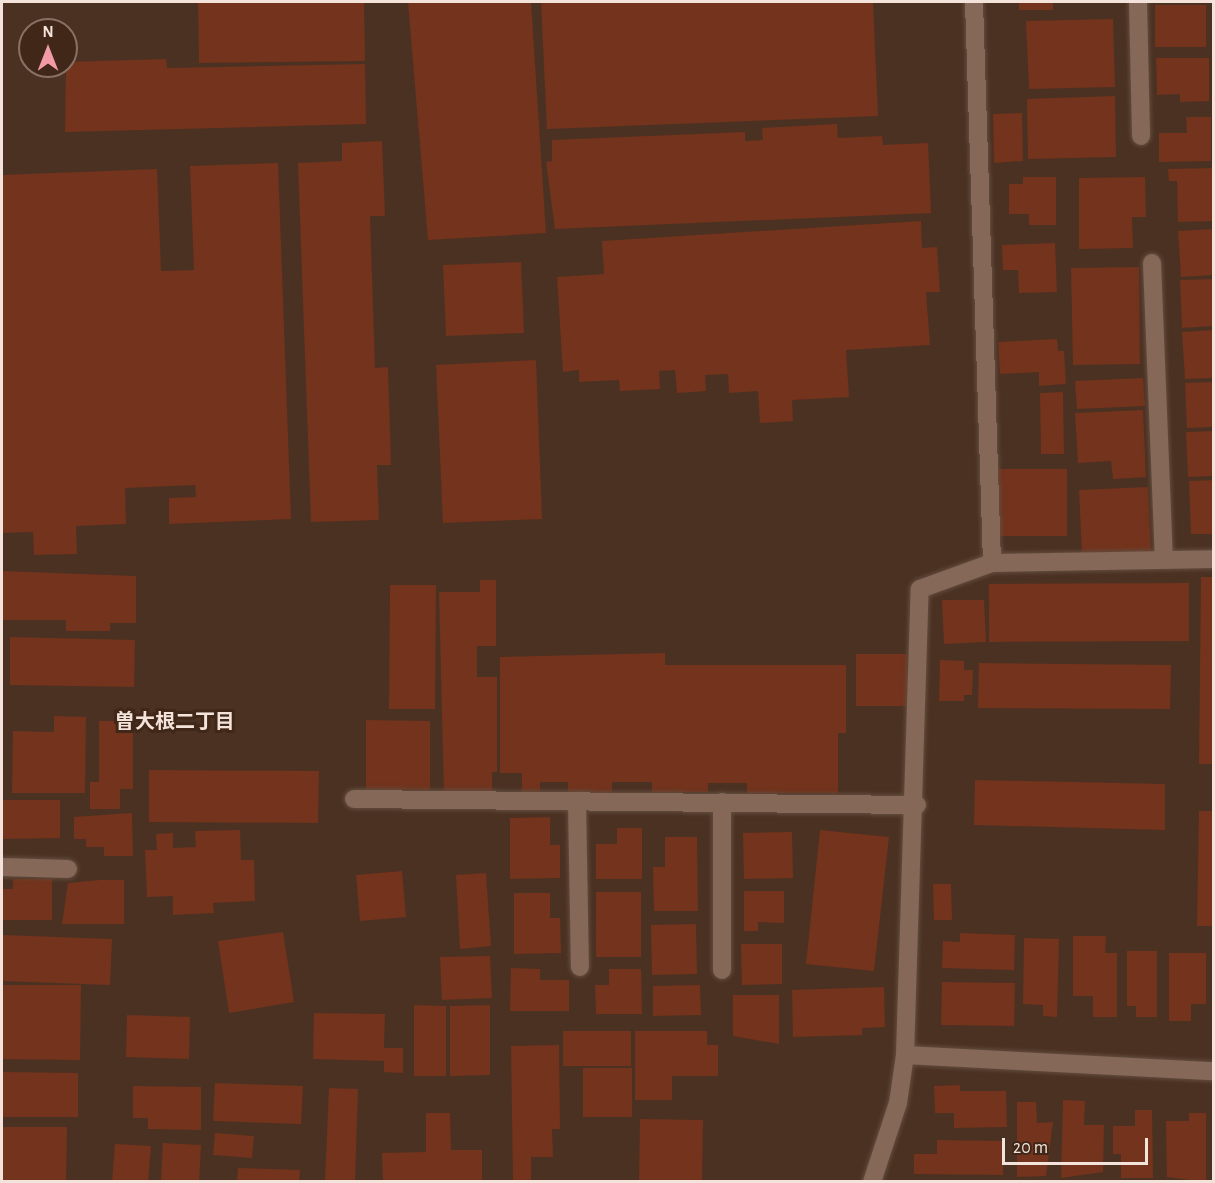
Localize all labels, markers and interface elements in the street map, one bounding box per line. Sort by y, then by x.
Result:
north arrow [18,18,78,78]
text: N [42,24,54,40]
district label: 曽大根二丁目 [115,710,235,734]
scale bar [1005,1126,1150,1164]
text: 20 m [1013,1139,1048,1157]

